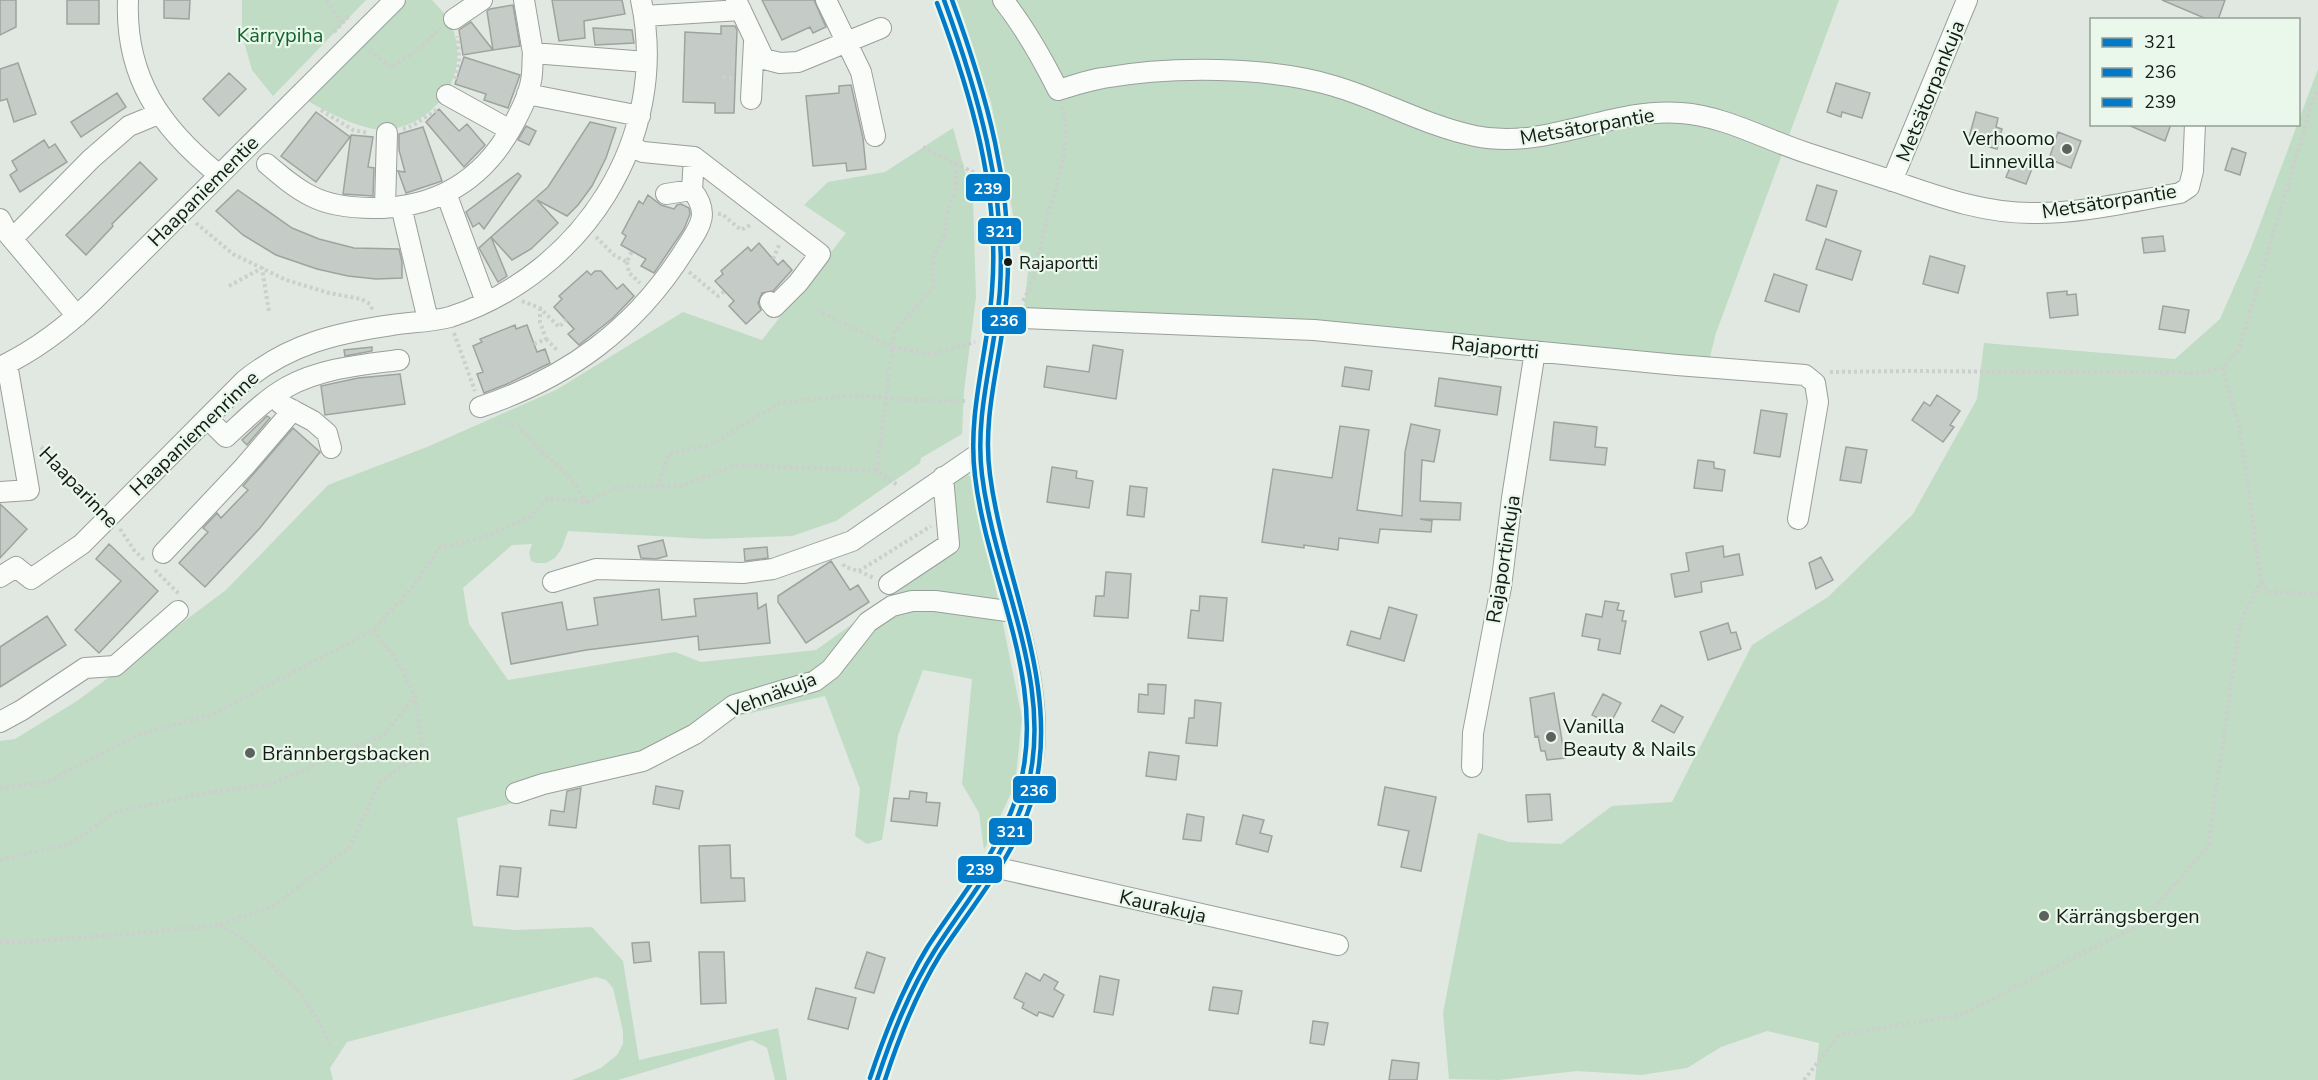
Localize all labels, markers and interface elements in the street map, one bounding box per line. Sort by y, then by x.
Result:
street label: Metsätorpankuja [1890,16,1971,166]
legend [2090,18,2300,126]
park label: Kärrypiha [237,22,323,49]
text: 321 [2144,30,2176,54]
text: 236 [2144,60,2176,84]
text: 239 [2144,90,2176,114]
street label: Metsätorpantie [1518,101,1656,152]
place label: Verhoomo Linnevilla [1962,125,2055,175]
street label: Haapaniementie [142,130,265,253]
marker: Verhoomo Linnevilla [2060,142,2074,156]
line badge: 239 [965,173,1011,202]
text: 239 [974,178,1002,200]
street label: Metsätorpantie [2040,178,2178,225]
line badge: 321 [977,217,1022,245]
text: 321 [986,221,1014,243]
place label: Rajaportti [1019,251,1098,275]
marker: Rajaportti [1002,256,1014,268]
line badge: 236 [981,306,1027,335]
text: 236 [990,310,1018,332]
street label: Rajaportti [1450,329,1540,366]
street label: Haapaniemenrinne [124,365,265,502]
street label: Haaparinne [33,441,124,534]
street label: Rajaportinkuja [1480,493,1527,625]
street label: Vehnäkuja [723,665,820,724]
place label: Vanilla Beauty & Nails [1562,713,1696,763]
marker: Vanilla Beauty & Nails [1544,730,1558,744]
place label: Brännbergsbacken [262,740,430,767]
marker: Brännbergsbacken [243,746,257,760]
line badge: 236 [1012,775,1057,804]
text: 236 [1020,780,1048,802]
line badge: 321 [988,817,1033,846]
text: 321 [997,821,1025,843]
line badge: 239 [957,855,1003,884]
text: 239 [966,859,994,881]
street label: Kaurakuja [1117,883,1209,930]
place label: Kärrängsbergen [2056,903,2200,930]
marker: Kärrängsbergen [2037,909,2051,923]

